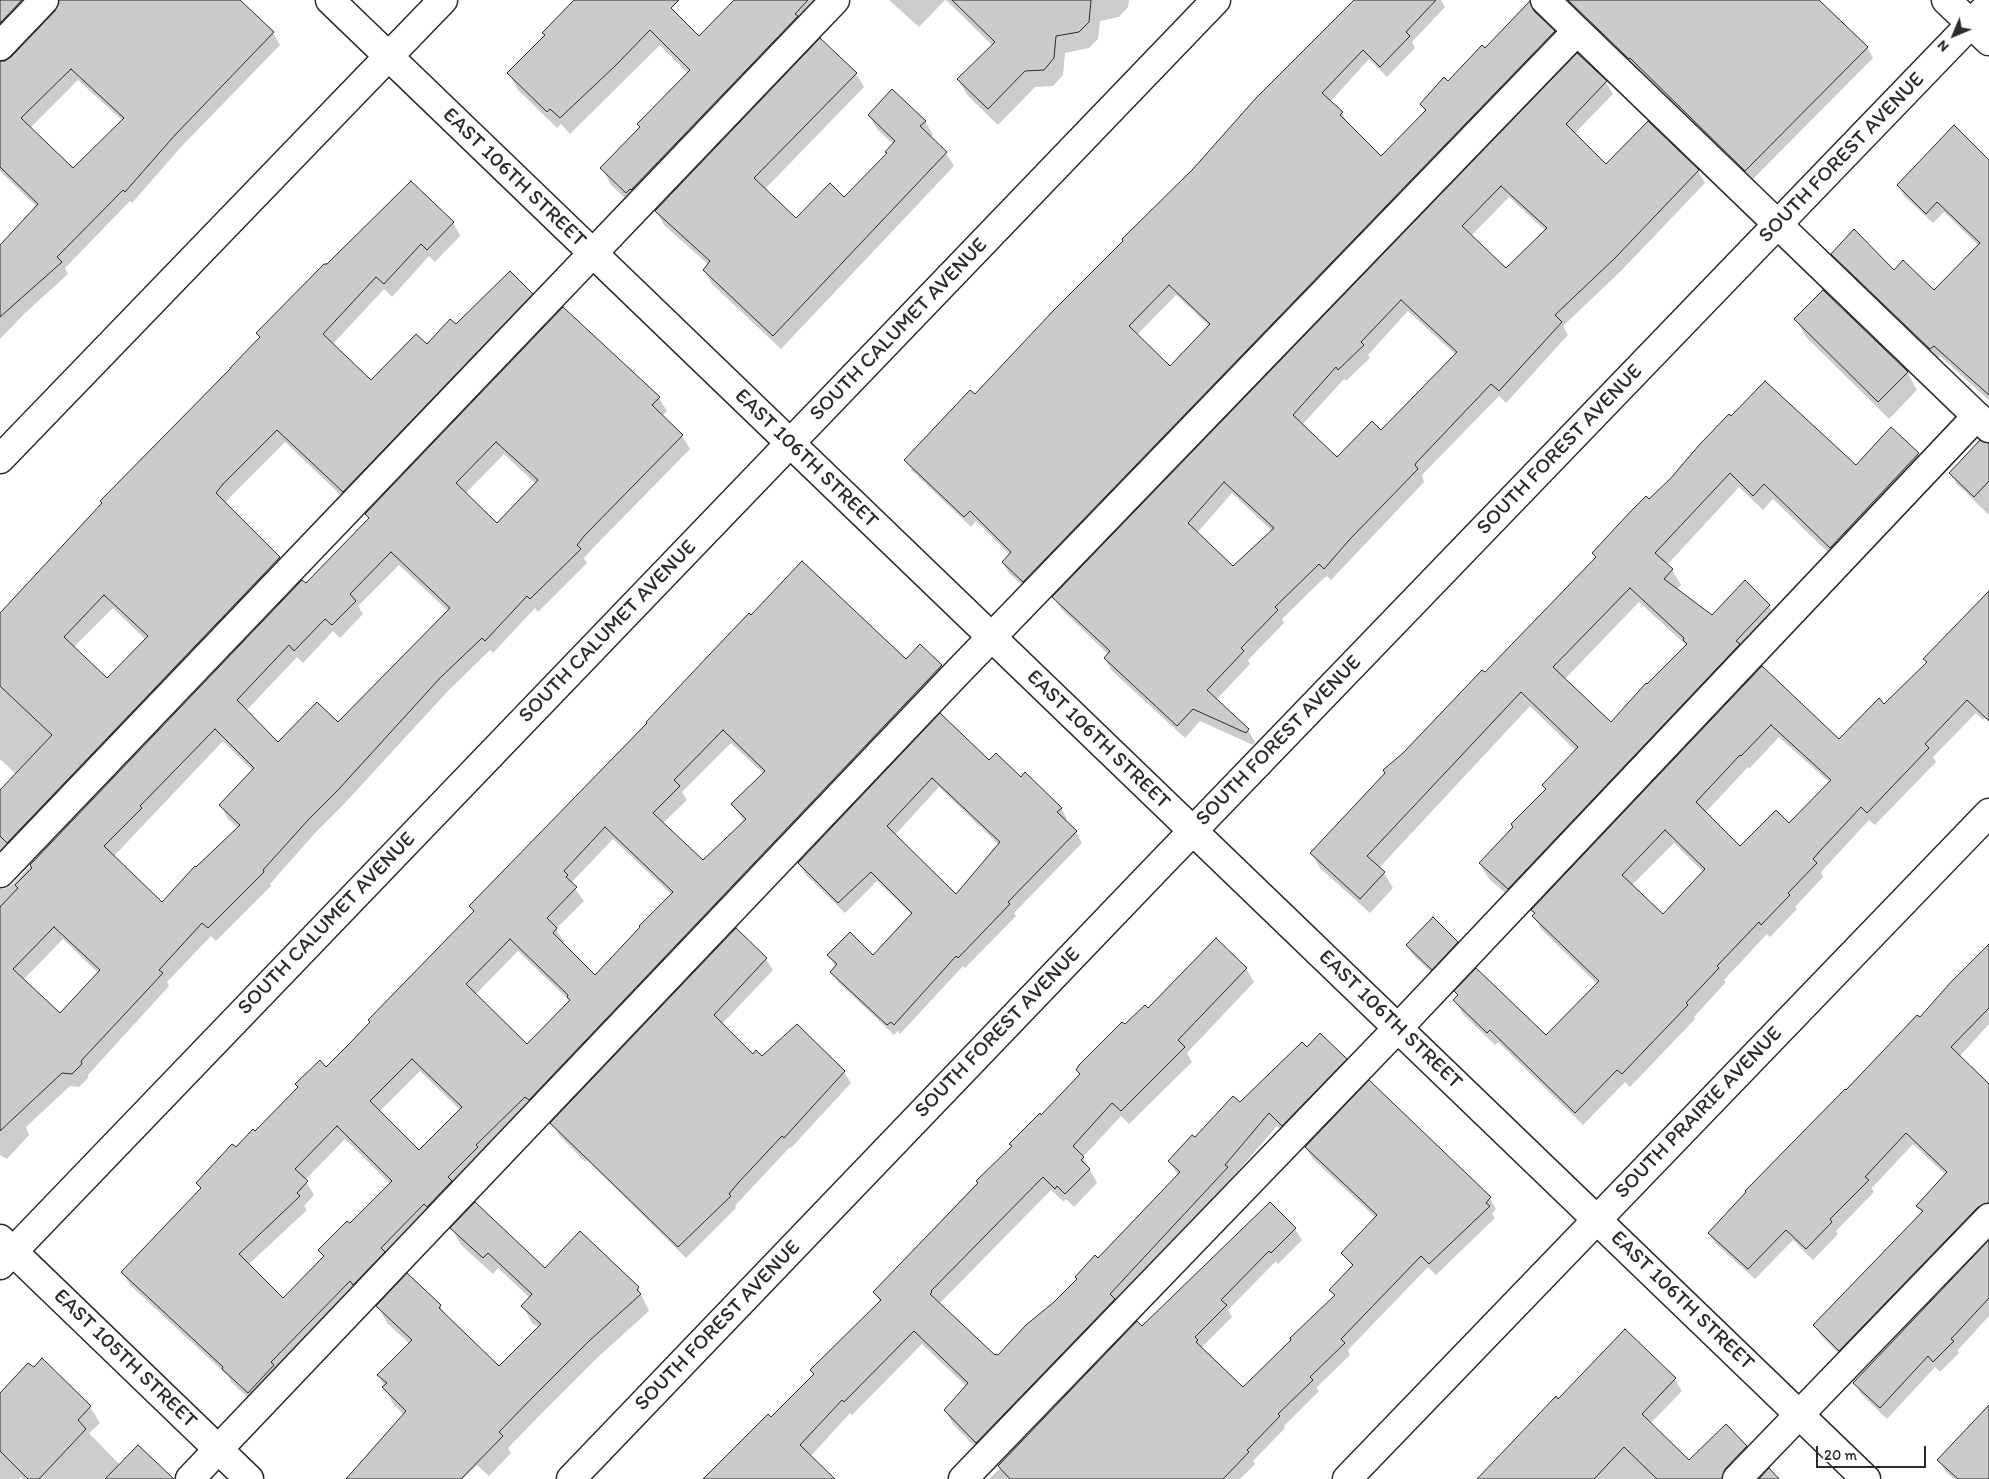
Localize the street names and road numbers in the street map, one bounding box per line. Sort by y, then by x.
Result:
street label: SOUTH FOREST AVENUE [1754,67,1930,249]
street label: EAST 106TH STREET [437,103,591,253]
street label: SOUTH CALUMET AVENUE [805,233,993,427]
street label: SOUTH FOREST AVENUE [1472,359,1648,541]
street label: EAST 106TH STREET [729,384,883,534]
street label: SOUTH CALUMET AVENUE [514,535,702,729]
street label: SOUTH FOREST AVENUE [1191,650,1367,832]
street label: EAST 106TH STREET [1021,665,1175,815]
street label: SOUTH CALUMET AVENUE [233,827,421,1021]
street label: SOUTH FOREST AVENUE [910,942,1086,1124]
street label: EAST 106TH STREET [1313,945,1467,1095]
street label: SOUTH PRAIRIE AVENUE [1610,1022,1788,1204]
street label: EAST 106TH STREET [1605,1226,1759,1376]
street label: SOUTH FOREST AVENUE [630,1235,806,1417]
street label: EAST 105TH STREET [48,1284,202,1434]

